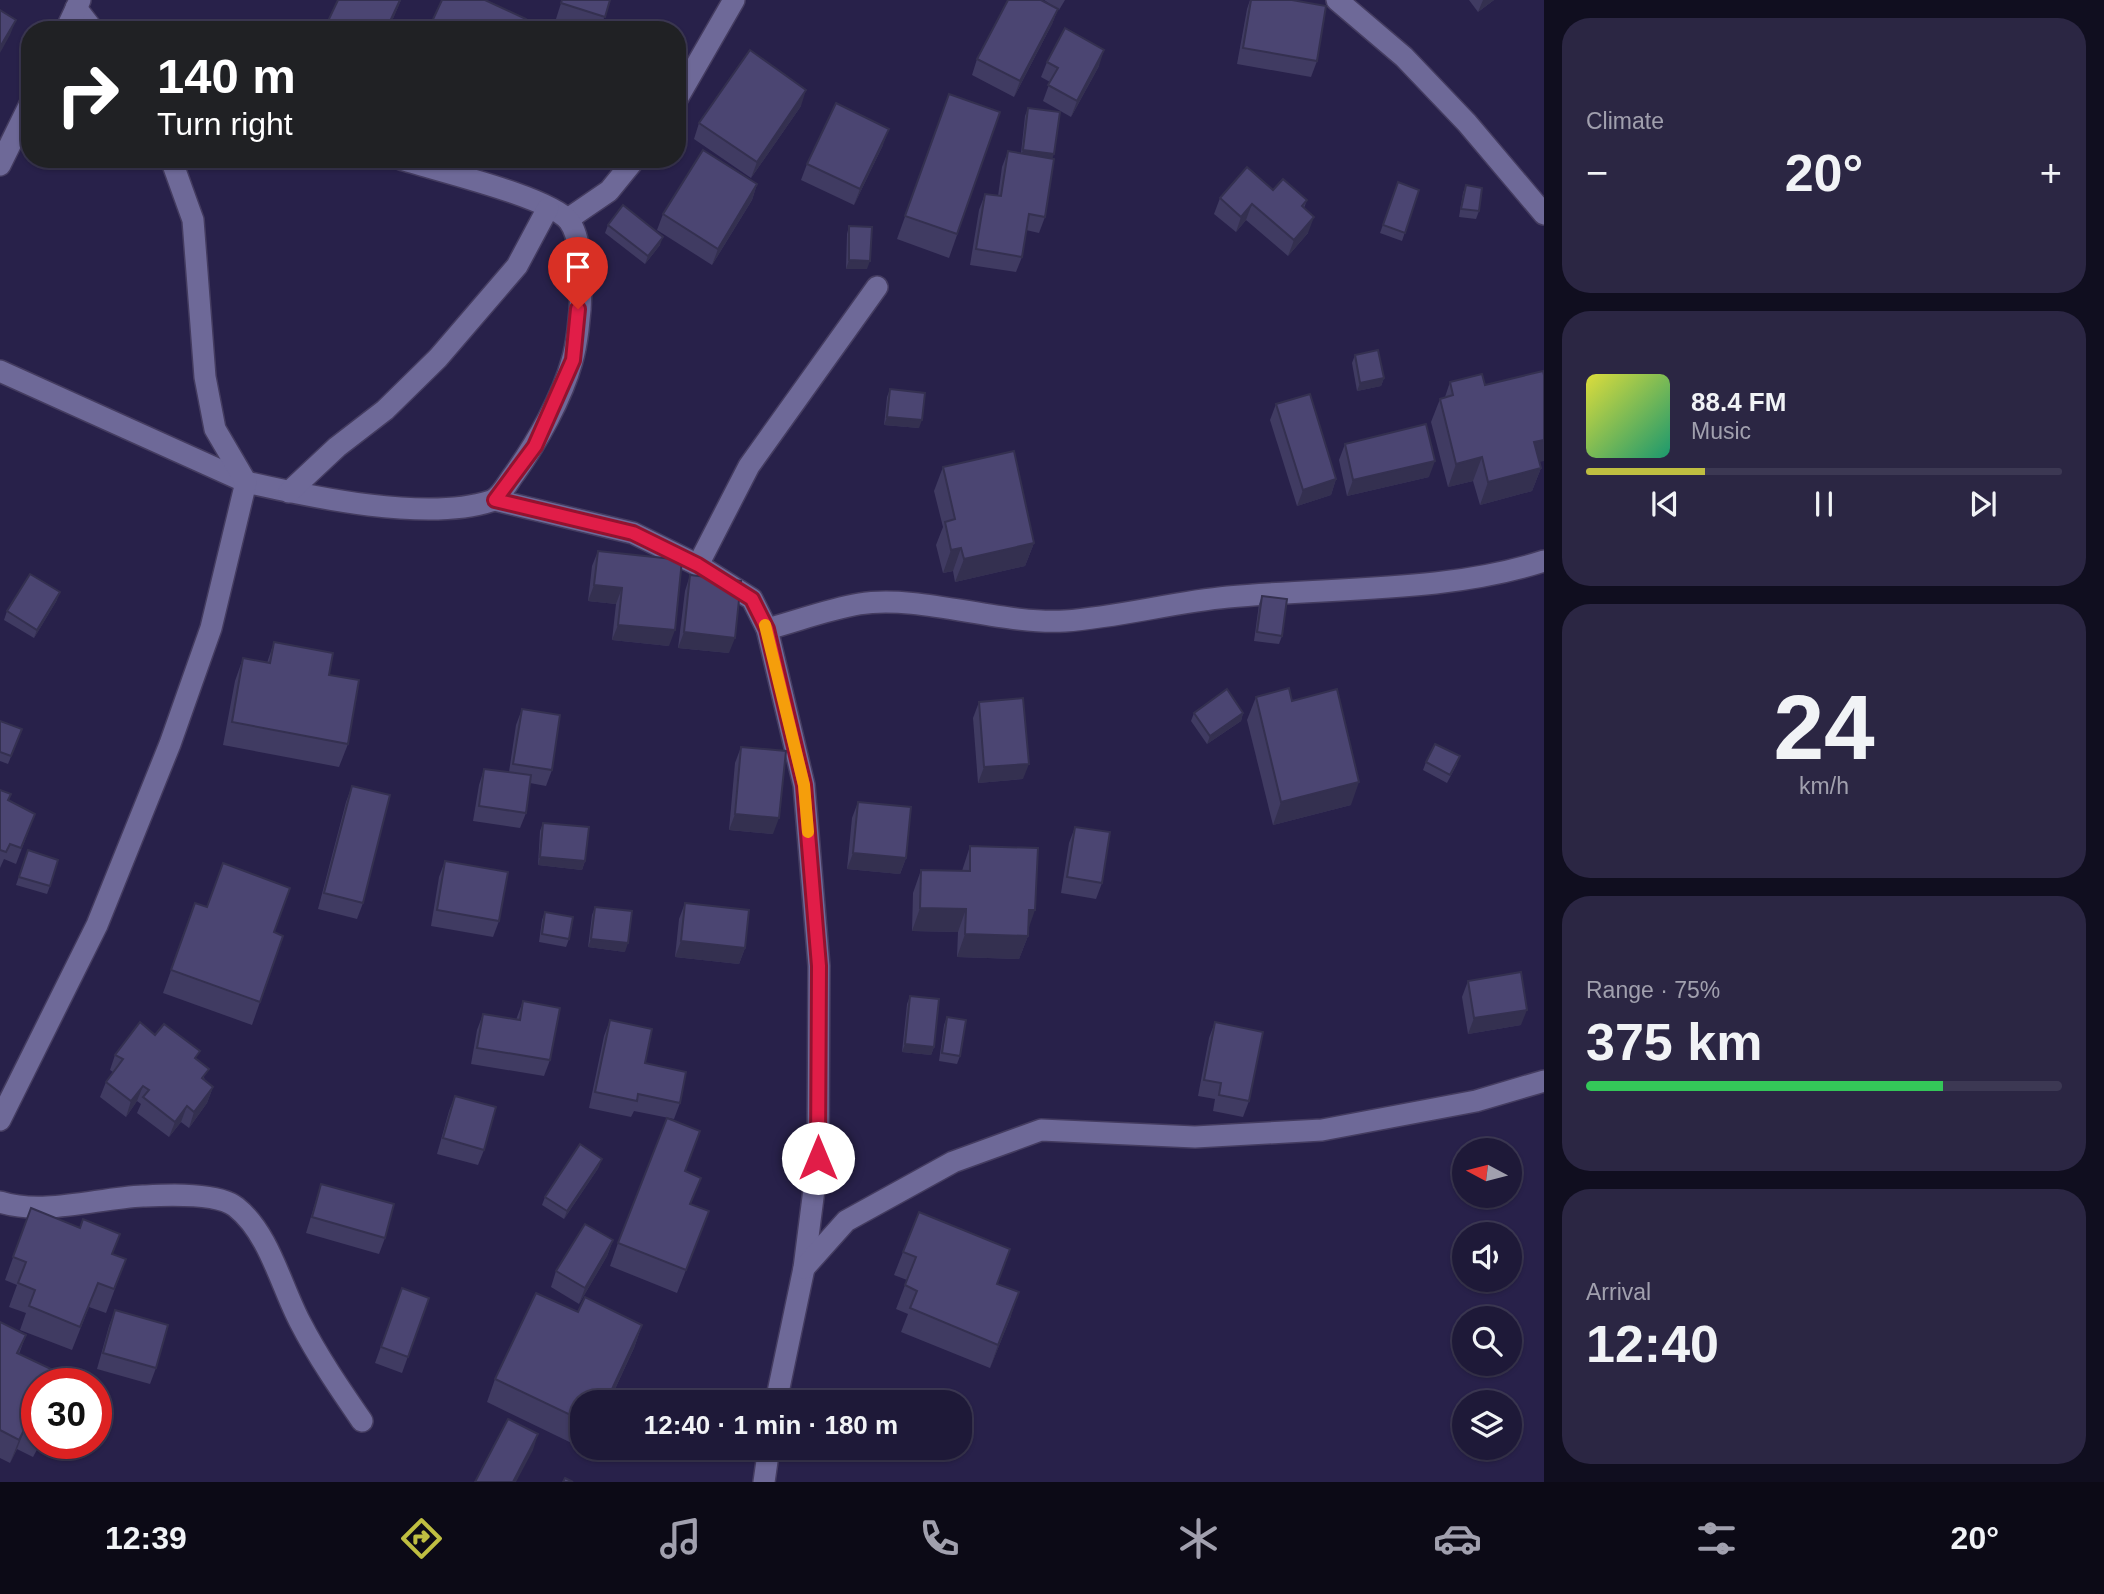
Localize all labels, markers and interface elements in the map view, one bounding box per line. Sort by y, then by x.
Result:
icon: right [42,49,133,140]
text: 140 m [157,49,296,103]
text: Turn right [157,106,293,142]
text: Climate [1586,108,1664,134]
text: 20° [1785,144,1863,202]
text: − [1586,152,1608,194]
text: + [2040,152,2062,194]
pin [548,237,608,309]
icon: arrive [559,248,597,286]
text: 88.4 FM [1691,387,1786,417]
text: Music [1691,418,1751,444]
icon: previous [1646,485,1684,523]
icon: pause [1805,485,1843,523]
icon: next [1964,485,2002,523]
text: 24 [1773,677,1875,778]
text: km/h [1799,773,1849,799]
text: Range · 75% [1586,977,1720,1003]
text: 375 km [1586,1013,1762,1071]
position arrow [781,1121,855,1195]
north arrow [1452,1138,1522,1208]
map controls [1452,1138,1522,1460]
button: sound [1452,1222,1522,1292]
text: Arrival [1586,1279,1651,1305]
button: search [1452,1306,1522,1376]
text: 12:40 [1586,1315,1719,1373]
speed limit sign: 30 [21,1368,112,1459]
button: layers [1452,1390,1522,1460]
text: 12:40 · 1 min · 180 m [644,1410,898,1440]
icon: directions [397,1514,446,1563]
icon: music [656,1514,705,1563]
icon: phone [915,1514,964,1563]
icon: climate [1174,1514,1223,1563]
icon: car [1433,1514,1482,1563]
icon: filters [1692,1514,1741,1563]
text: 12:39 [105,1520,187,1556]
text: 20° [1951,1520,1999,1556]

